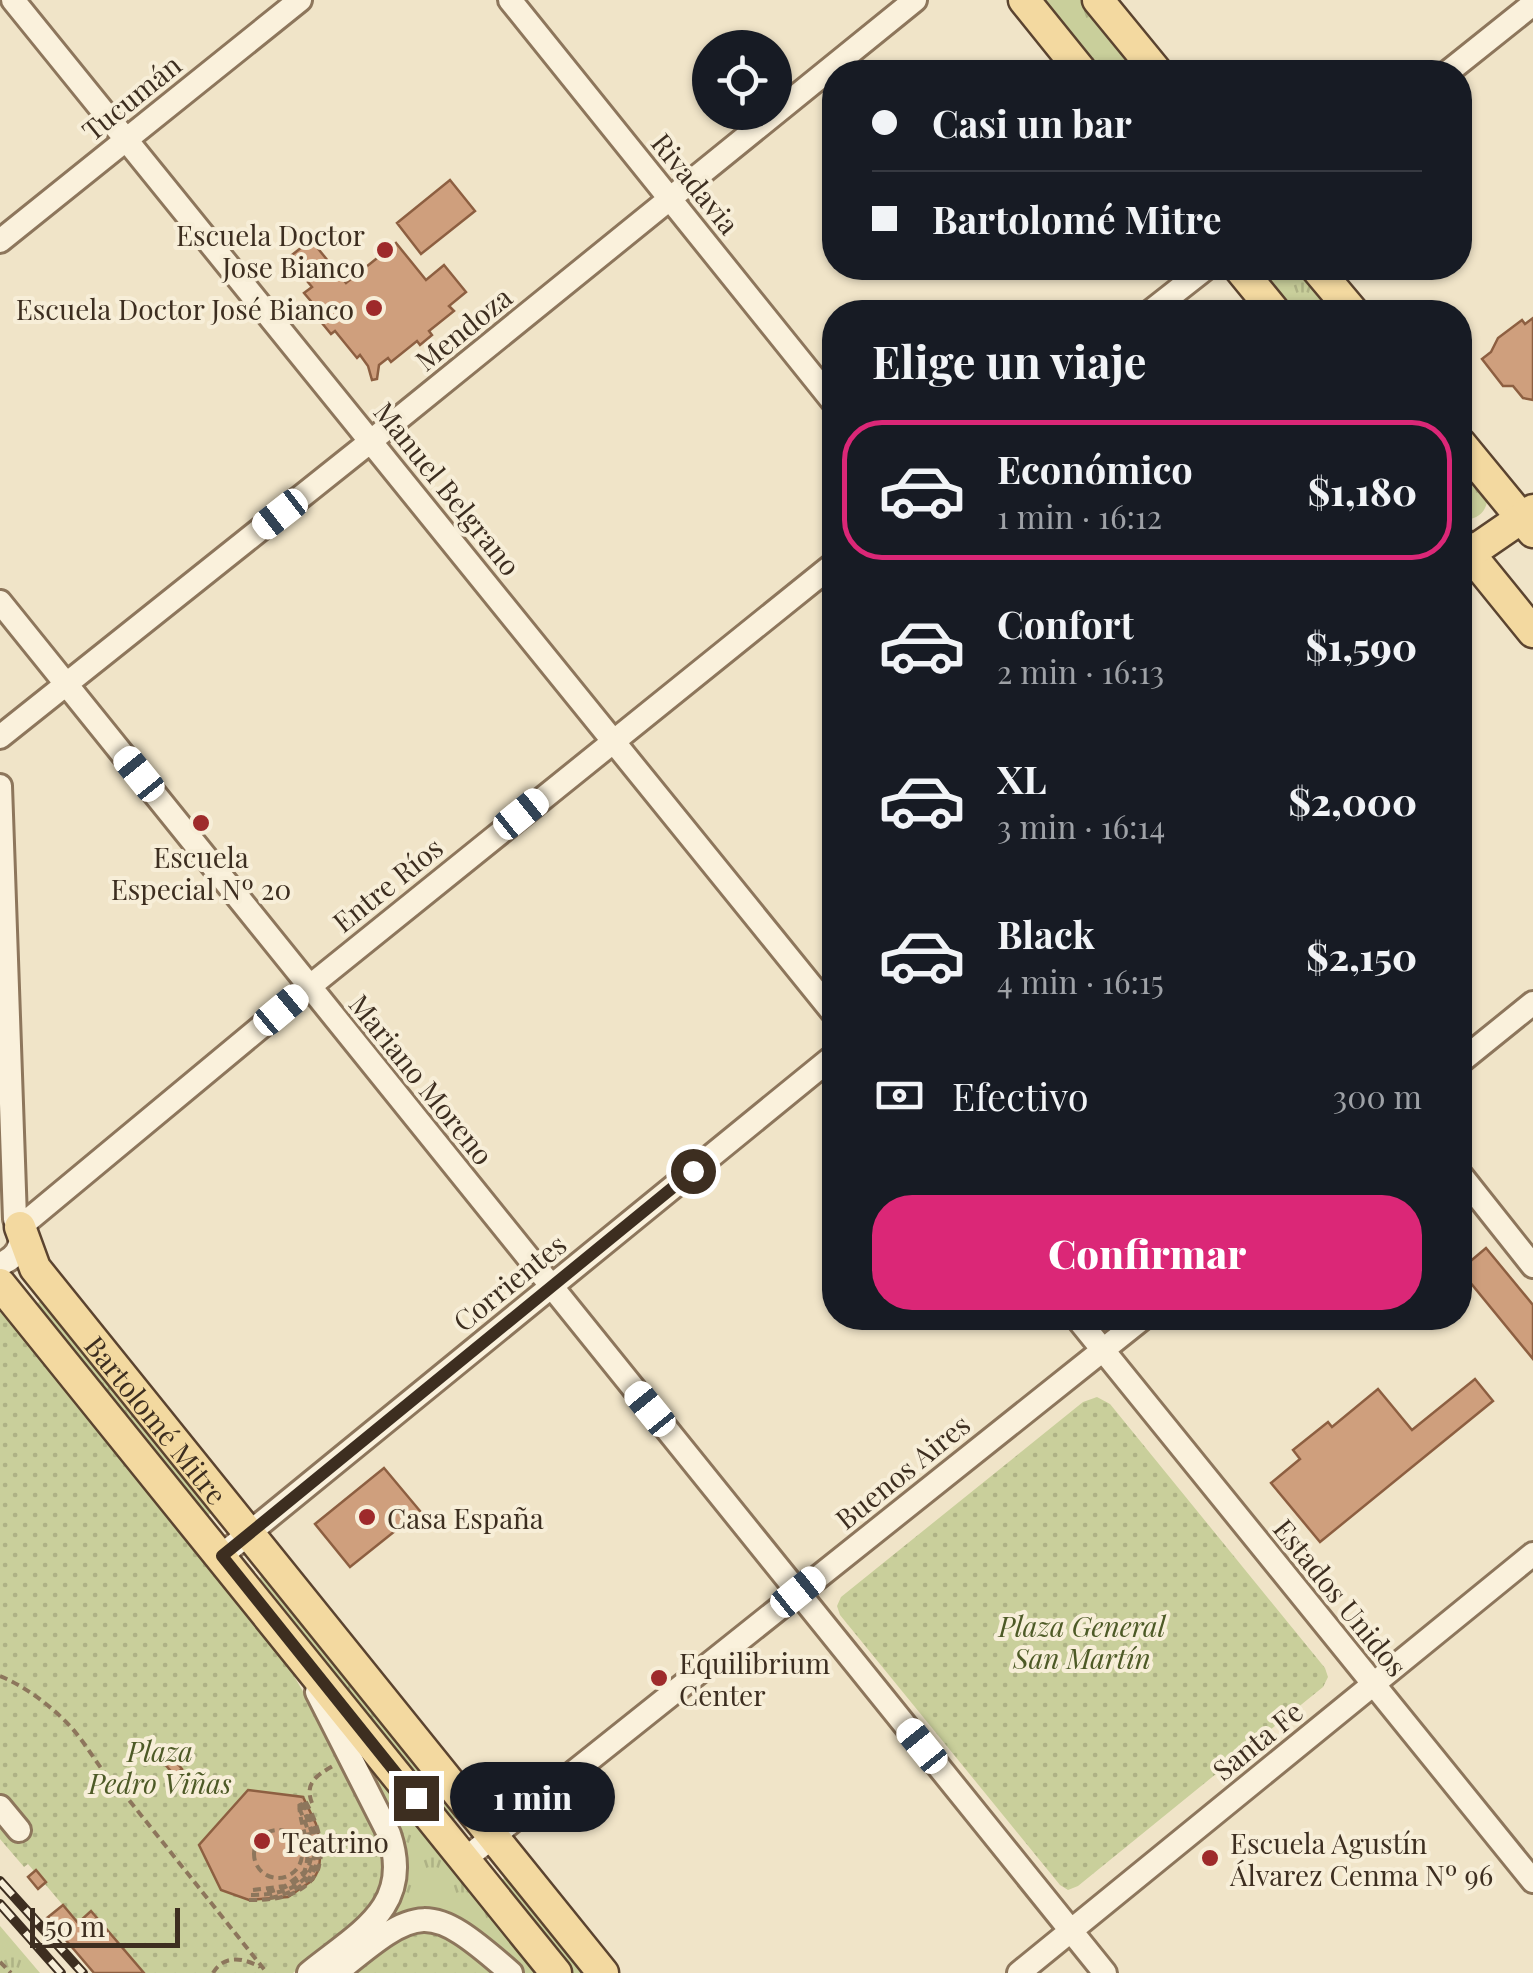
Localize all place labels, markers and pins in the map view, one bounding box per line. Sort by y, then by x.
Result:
place label: Escuela Doctor Jose Bianco [176,216,366,285]
marker: Escuela Doctor Jose Bianco [374,239,396,261]
place label: Escuela Doctor José Bianco [16,290,354,327]
marker: Escuela Doctor José Bianco [363,297,385,319]
marker: Escuela Especial Nº 20 [190,812,212,834]
place label: Escuela Especial Nº 20 [111,838,291,907]
place label: Casa España [387,1499,544,1536]
marker: Casa España [356,1506,378,1528]
place label: Equilibrium Center [679,1644,830,1713]
marker: Equilibrium Center [648,1667,670,1689]
place label: Teatrino [282,1823,389,1860]
place label: Escuela Agustín Álvarez Cenma Nº 96 [1229,1824,1493,1893]
marker: Teatrino [251,1830,273,1852]
marker: Escuela Agustín Álvarez Cenma Nº 96 [1199,1847,1221,1869]

